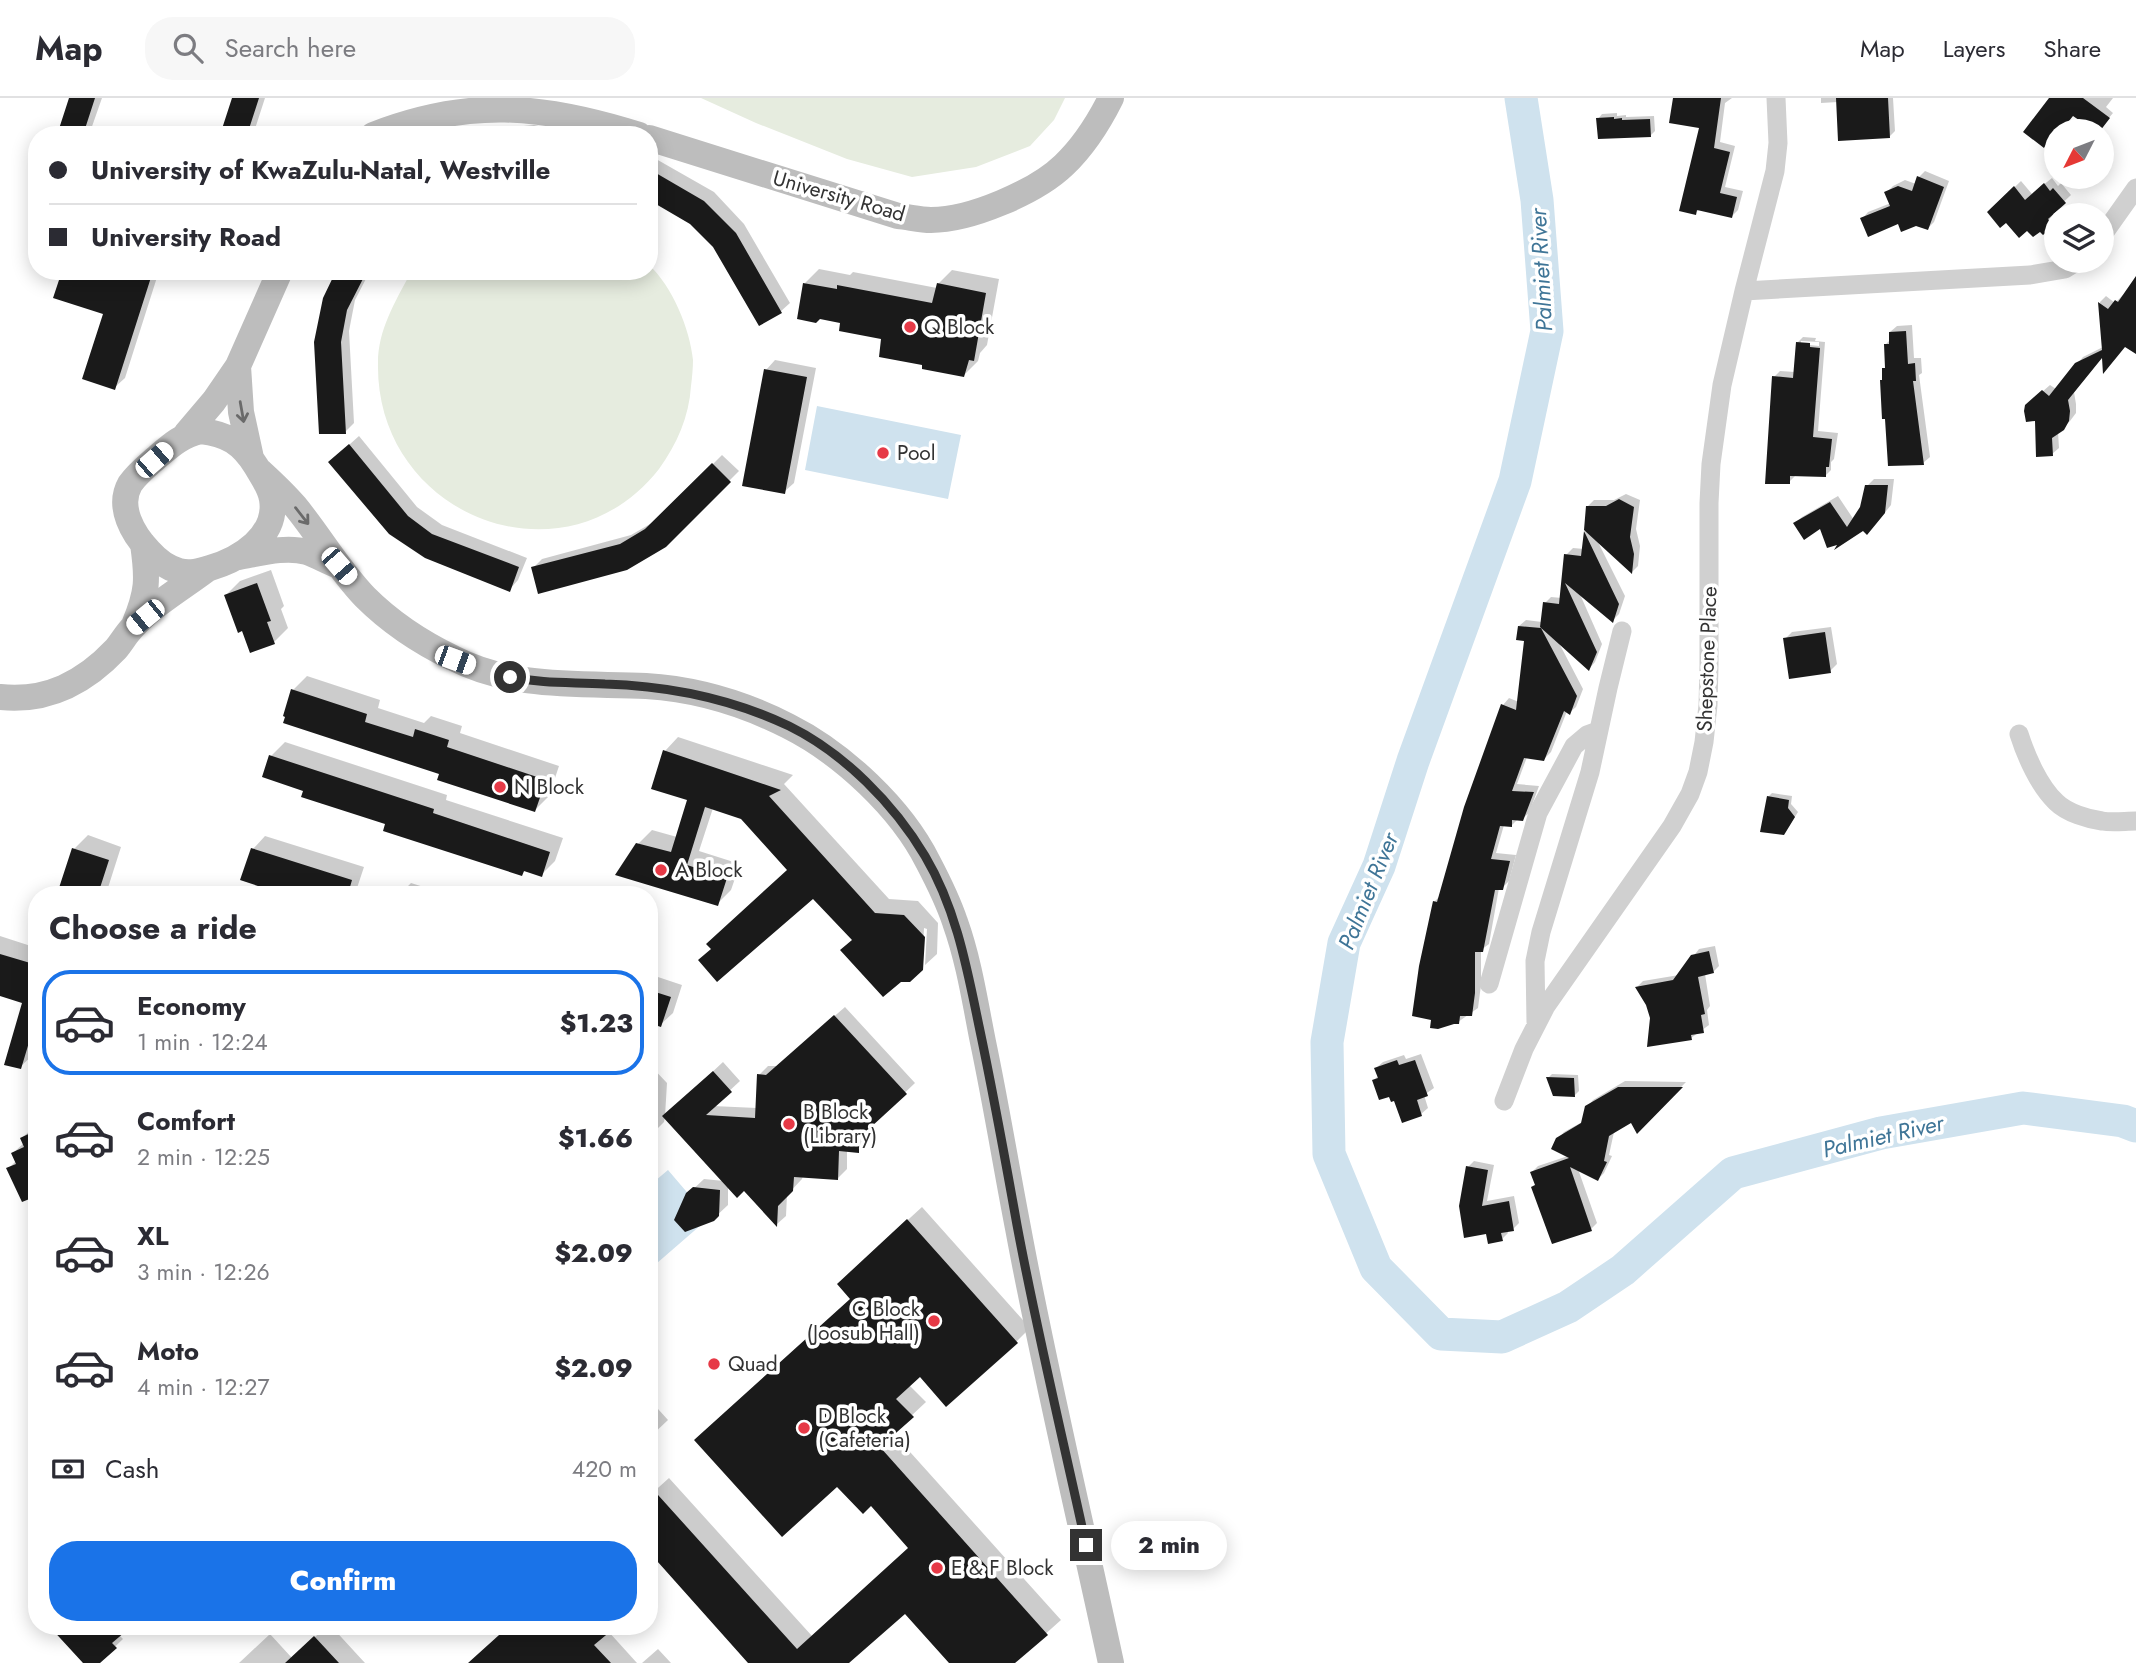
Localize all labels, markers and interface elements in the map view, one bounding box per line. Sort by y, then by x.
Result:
search box [145,17,635,80]
text: Map [35,25,103,72]
icon: search [169,29,207,67]
text: Search here [225,29,356,67]
text: Map [1860,31,1905,66]
text: Layers [1943,31,2005,66]
text: Share [2043,31,2101,66]
north arrow [2044,119,2114,189]
map controls [2044,119,2114,273]
text: University of KwaZulu-Natal, Westville [91,151,550,189]
street label: University Road [769,163,909,229]
button: layers [2044,203,2114,273]
water label: Palmiet River [1521,206,1561,332]
text: University Road [91,218,281,256]
place label: Q Block [924,312,995,342]
marker: Q Block [902,319,918,335]
one-way arrow [236,400,249,423]
car [132,438,177,482]
place label: Pool [897,438,936,468]
marker: Pool [875,445,891,461]
one-way arrow [295,506,310,525]
car [318,543,361,589]
street label: Shepstone Place [1689,585,1725,732]
car [123,596,168,638]
car [432,643,479,677]
route start [494,661,526,693]
place label: N Block [514,772,585,802]
marker: N Block [492,779,508,795]
water label: Palmiet River [1329,826,1407,955]
place label: A Block [675,855,743,885]
marker: A Block [653,862,669,878]
text: Choose a ride [49,905,257,951]
text: Economy [137,987,246,1025]
icon: car [53,991,116,1054]
text: $1.23 [560,1004,633,1042]
text: 1 min · 12:24 [137,1025,268,1059]
place label: B Block (Library) [803,1097,877,1151]
text: Comfort [137,1102,235,1140]
water label: Palmiet River [1819,1105,1948,1166]
icon: car [53,1106,116,1169]
marker: B Block (Library) [781,1116,797,1132]
text: $1.66 [558,1119,633,1157]
text: 2 min · 12:25 [137,1140,270,1174]
text: XL [137,1217,169,1255]
icon: car [53,1221,116,1284]
text: $2.09 [554,1234,633,1272]
text: 3 min · 12:26 [137,1255,270,1289]
place label: C Block (Joosub Hall) [806,1294,921,1348]
marker: C Block (Joosub Hall) [926,1313,942,1329]
text: Moto [137,1332,199,1370]
icon: car [53,1336,116,1399]
text: $2.09 [554,1349,633,1387]
place label: Quad [728,1349,778,1379]
marker: Quad [706,1356,722,1372]
text: 4 min · 12:27 [137,1370,270,1404]
place label: D Block (Cafeteria) [818,1401,911,1455]
marker: D Block (Cafeteria) [796,1420,812,1436]
icon: cash [49,1450,87,1488]
text: Cash [105,1450,159,1488]
text: 420 m [572,1452,637,1486]
callout: 2 min [1110,1520,1226,1570]
text: 2 min [1138,1528,1200,1562]
route end [1070,1529,1102,1561]
button: Confirm [49,1541,637,1621]
place label: E & F Block [951,1553,1054,1583]
marker: E & F Block [929,1560,945,1576]

